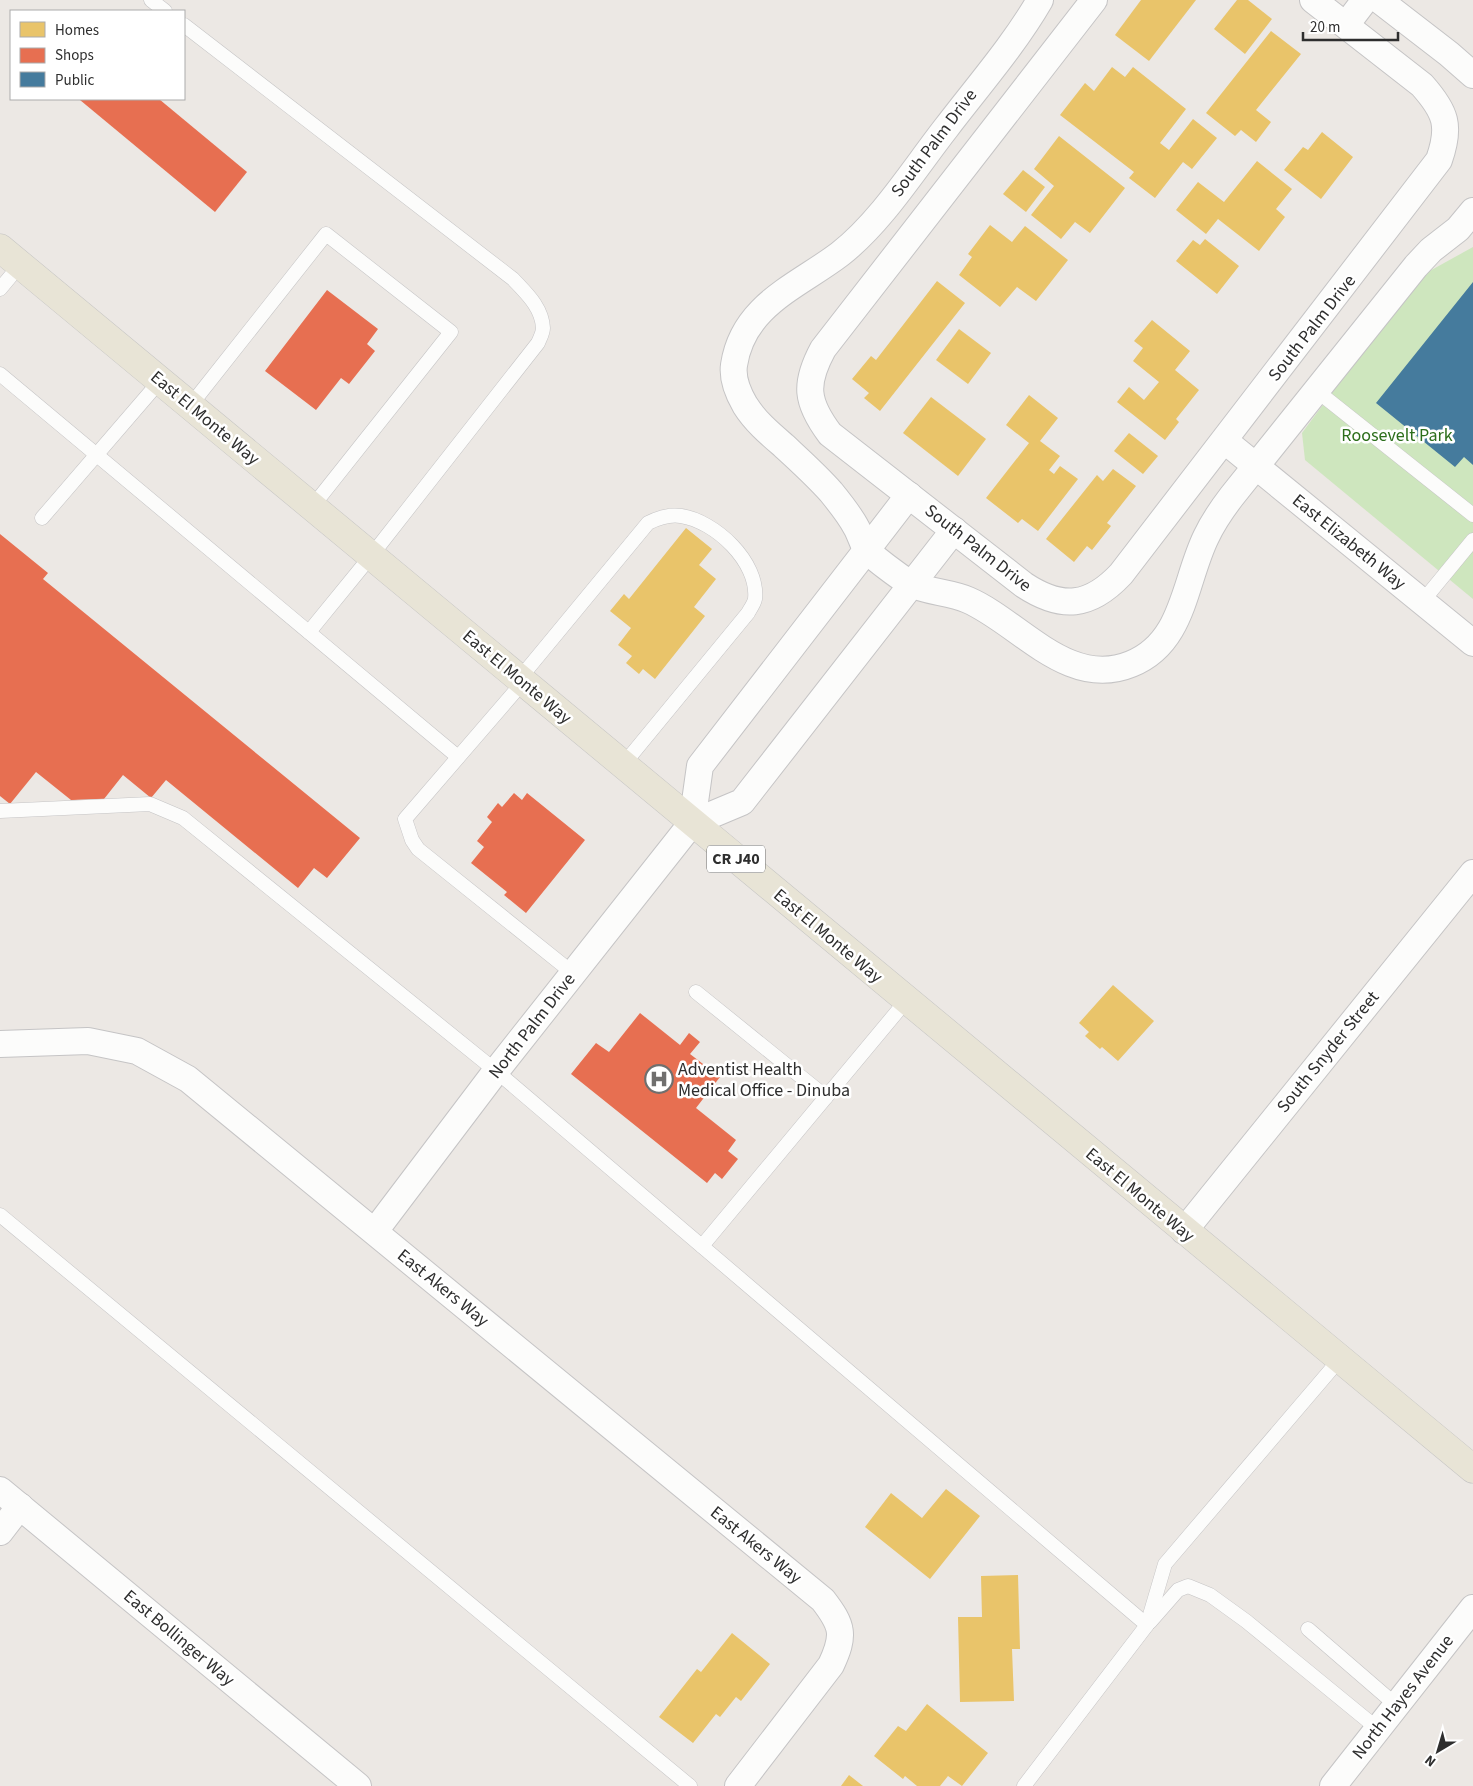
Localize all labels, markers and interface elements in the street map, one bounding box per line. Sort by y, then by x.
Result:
legend [10,10,185,100]
scale bar [1303,10,1398,42]
text: 20 m [1310,17,1340,38]
text: Homes [55,20,99,41]
text: Shops [55,45,94,66]
text: Public [55,70,94,91]
street label: South Palm Drive [885,84,983,202]
street label: South Palm Drive [1262,269,1362,387]
street label: East El Monte Way [145,365,265,471]
park label: Roosevelt Park [1341,423,1453,448]
street label: East Elizabeth Way [1287,488,1412,596]
street label: South Palm Drive [919,498,1037,598]
street label: East El Monte Way [457,624,577,730]
road number: CR J40 [707,846,765,872]
street label: East El Monte Way [768,883,888,989]
street label: North Palm Drive [483,968,581,1084]
street label: South Snyder Street [1271,986,1385,1118]
place label: Adventist Health Medical Office - Dinuba [678,1057,850,1103]
hospital icon: Adventist Health Medical Office - Dinuba [644,1064,674,1094]
street label: East El Monte Way [1080,1142,1200,1248]
street label: East Akers Way [392,1243,495,1333]
street label: East Akers Way [705,1500,808,1590]
street label: East Bollinger Way [118,1584,240,1692]
street label: North Hayes Avenue [1348,1631,1458,1763]
north arrow [1413,1726,1463,1776]

